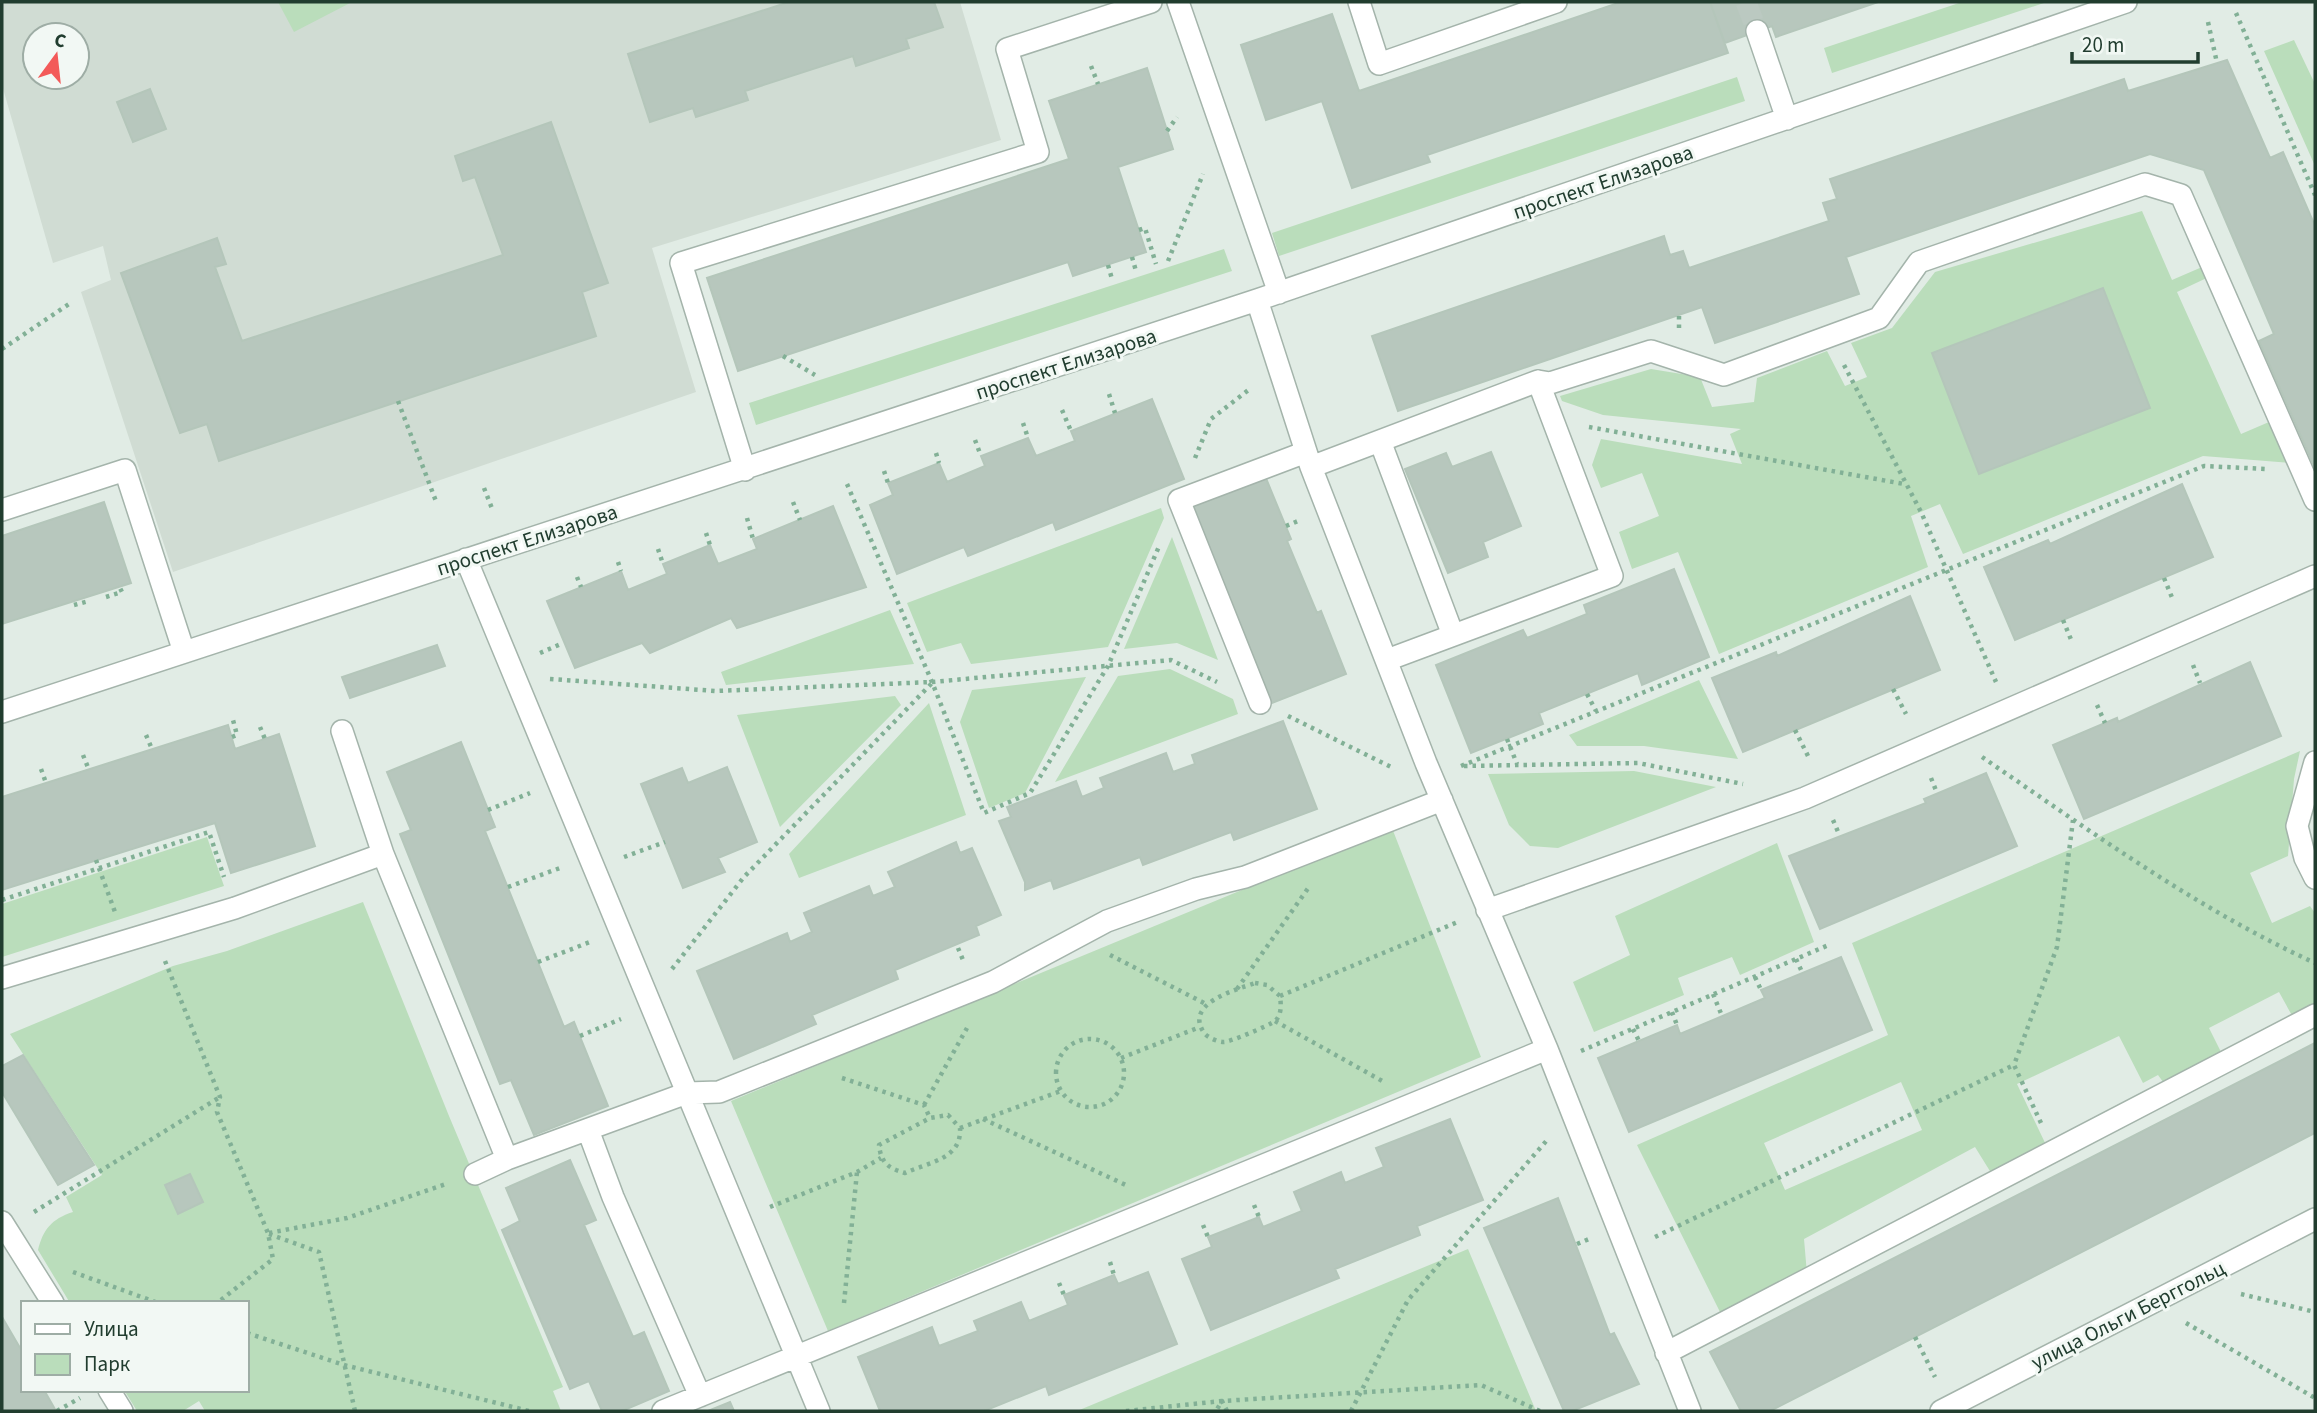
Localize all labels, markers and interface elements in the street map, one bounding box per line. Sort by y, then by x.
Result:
north arrow [21,21,91,91]
scale bar [2072,21,2198,65]
text: С [51,27,69,55]
text: 20 m [2082,30,2124,60]
street label: проспект Елизарова [1509,137,1697,227]
street label: проспект Елизарова [972,321,1160,407]
street label: проспект Елизарова [433,497,621,583]
street label: улица Ольги Берггольц [2026,1253,2231,1377]
legend [21,1301,248,1392]
text: Улица [84,1314,139,1344]
text: Парк [84,1349,131,1379]

